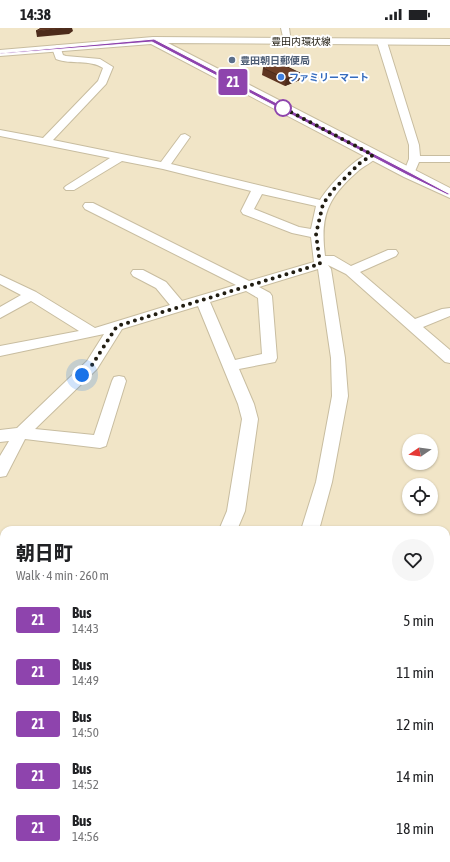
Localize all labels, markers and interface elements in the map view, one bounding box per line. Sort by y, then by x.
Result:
text: 14:38 [20,6,51,23]
street label: 豊田内環状線 [271,36,331,47]
marker: 豊田朝日郵便局 [227,55,237,65]
place label: 豊田朝日郵便局 [240,55,310,66]
line badge: 21 [215,69,251,95]
marker: ファミリーマート [276,72,286,82]
place label: ファミリーマート [289,72,369,83]
text: 21 [226,74,240,90]
unlabelled marker [274,99,292,117]
your location [72,365,92,385]
north arrow [402,434,438,470]
map controls [402,434,438,514]
button: locate [402,478,438,514]
button: heart [392,539,434,581]
text: 朝日町 [16,542,73,564]
text: Walk · 4 min · 260 m [16,568,109,583]
text: Bus [72,604,92,621]
text: 21 [31,612,45,628]
text: 5 min [403,612,434,629]
text: 14:43 [72,621,99,636]
text: Bus [72,656,92,673]
text: 21 [31,664,45,680]
text: 11 min [396,664,434,681]
text: 14:49 [72,673,99,688]
text: Bus [72,708,92,725]
text: 21 [31,716,45,732]
text: 12 min [396,716,434,733]
text: 14:50 [72,725,99,740]
text: Bus [72,760,92,777]
text: 21 [31,768,45,784]
text: 14 min [396,768,434,785]
text: 14:52 [72,777,99,792]
text: Bus [72,812,92,829]
text: 21 [31,820,45,836]
text: 18 min [396,820,434,837]
text: 14:56 [72,829,99,844]

